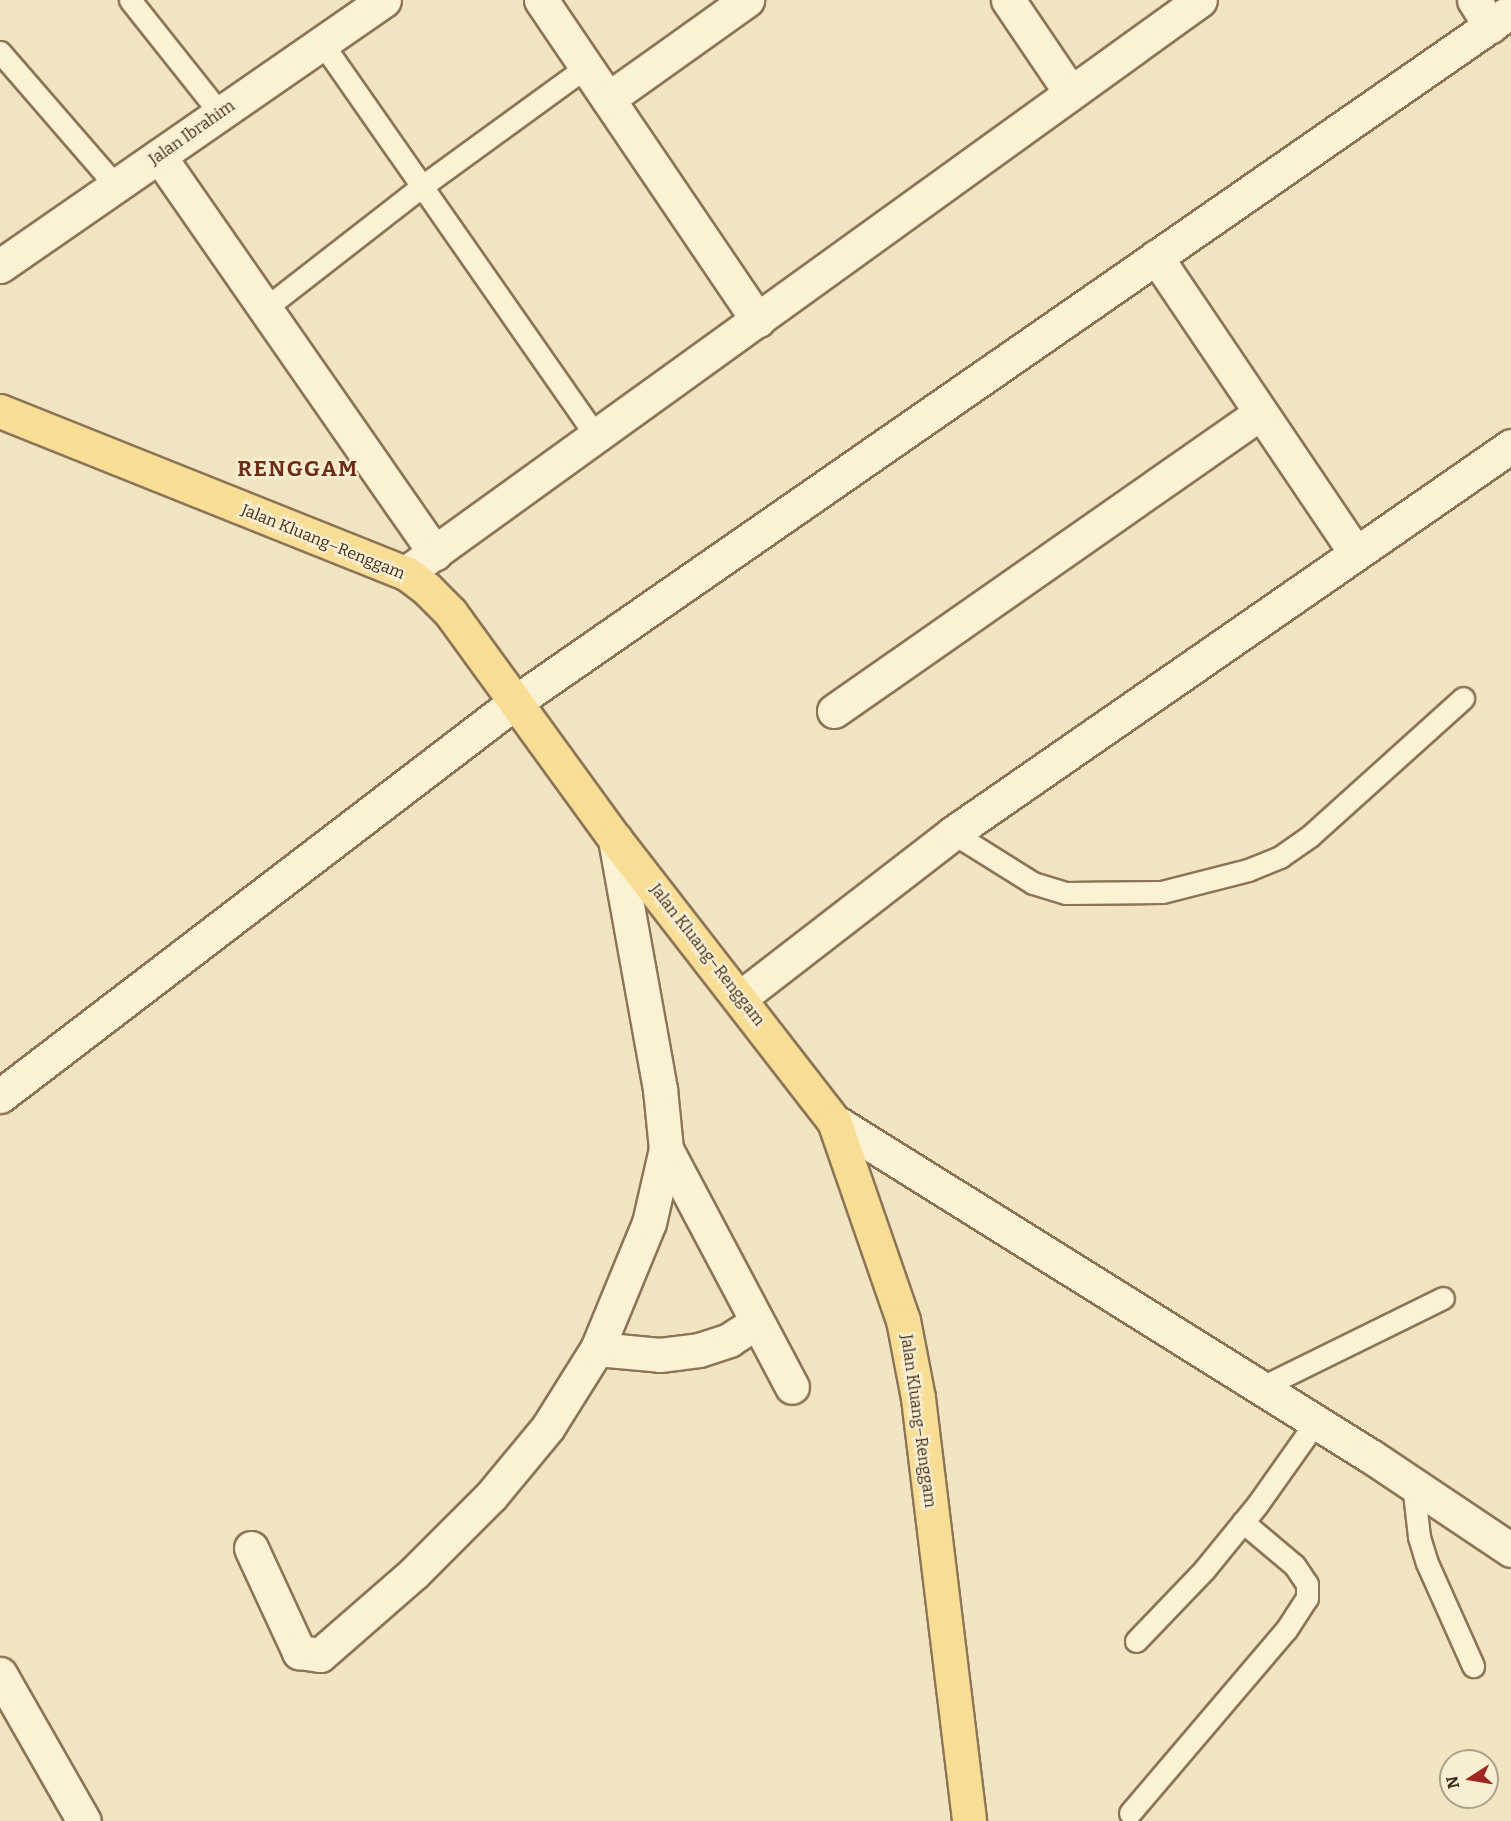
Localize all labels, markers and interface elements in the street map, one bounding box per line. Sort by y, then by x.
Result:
street label: Jalan Ibrahim [145,96,239,170]
district label: RENGGAM [237,456,359,482]
street label: Jalan Kluang–Renggam [238,500,408,584]
street label: Jalan Kluang–Renggam [646,880,768,1030]
street label: Jalan Kluang–Renggam [896,1333,940,1509]
north arrow [1439,1749,1499,1809]
text: N [1442,1774,1463,1790]

